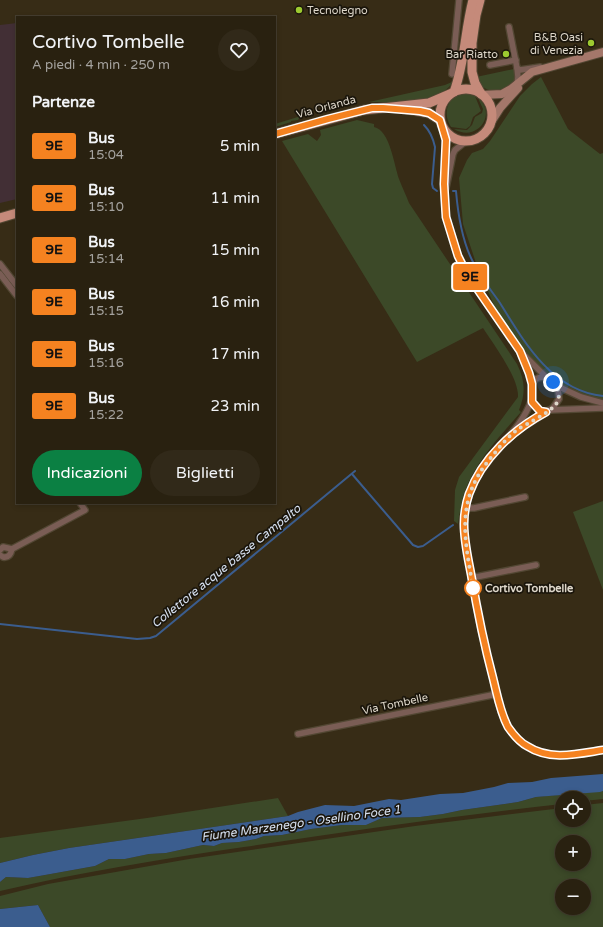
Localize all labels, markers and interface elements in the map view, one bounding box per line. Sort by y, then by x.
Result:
place label: Tecnolegno [307,4,368,17]
marker: Tecnolegno [294,5,304,15]
button: heart [218,29,260,71]
text: Cortivo Tombelle [32,31,184,53]
place label: B&B Oasi di Venezia [530,31,583,57]
marker: B&B Oasi di Venezia [586,38,596,48]
place label: Bar Riatto [445,48,498,61]
marker: Bar Riatto [501,49,511,59]
text: A piedi · 4 min · 250 m [32,57,170,73]
text: Partenze [32,93,95,111]
street label: Via Orlanda [295,93,357,121]
text: Bus [88,129,115,147]
text: 9E [45,137,63,154]
text: 5 min [220,137,260,155]
text: 15:04 [88,147,124,163]
text: Bus [88,181,115,199]
text: 9E [45,189,63,206]
text: 11 min [211,189,260,207]
text: 15:10 [88,199,124,215]
text: Bus [88,233,115,251]
text: 9E [45,241,63,258]
text: 15 min [211,241,260,259]
text: 15:14 [88,251,124,267]
line badge: 9E [452,264,488,290]
text: 9E [461,268,479,285]
text: Bus [88,285,115,303]
text: 9E [45,293,63,310]
text: 16 min [211,293,260,311]
text: 15:15 [88,303,124,319]
text: Bus [88,337,115,355]
text: 9E [45,345,63,362]
text: 17 min [211,345,260,363]
text: 15:16 [88,355,124,371]
your location [543,372,563,392]
text: Bus [88,389,115,407]
text: 9E [45,397,63,414]
text: 23 min [211,397,260,415]
text: 15:22 [88,407,124,423]
button: Indicazioni [32,450,142,496]
button: Biglietti [150,450,260,496]
water label: Collettore acque basse Campalto [149,501,304,631]
marker: Cortivo Tombelle [464,579,482,597]
place label: Cortivo Tombelle [485,582,574,595]
street label: Via Tombelle [361,691,429,717]
map controls [555,791,591,915]
button: locate [555,791,591,827]
water label: Fiume Marzenego - Osellino Foce 1 [200,802,402,844]
button: + [555,835,591,871]
button: − [555,879,591,915]

